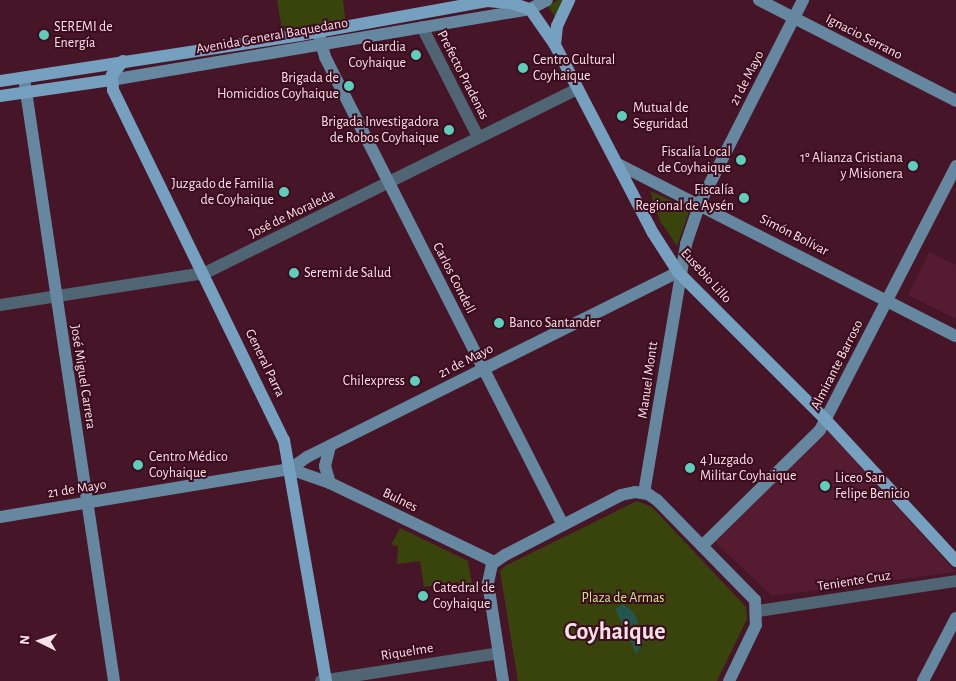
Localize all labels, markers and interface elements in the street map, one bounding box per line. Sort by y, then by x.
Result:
street label: Ignacio Serrano [823,10,905,64]
street label: Avenida General Baquedano [195,14,349,58]
place label: SEREMI de Energía [54,19,113,52]
street label: Prefecto Pradenas [433,28,493,122]
marker: SEREMI de Energía [38,29,50,41]
place label: Guardia Coyhaique [348,39,406,72]
street label: 21 de Mayo [726,48,768,108]
marker: Guardia Coyhaique [410,49,422,61]
place label: Centro Cultural Coyhaique [533,52,615,84]
marker: Centro Cultural Coyhaique [517,62,529,74]
place label: Brigada de Homicidios Coyhaique [217,70,339,102]
marker: Brigada de Homicidios Coyhaique [343,80,355,92]
place label: Mutual de Seguridad [633,100,688,132]
marker: Mutual de Seguridad [615,109,629,123]
place label: Brigada Investigadora de Robos Coyhaique [321,114,439,146]
marker: Brigada Investigadora de Robos Coyhaique [443,124,455,136]
place label: Fiscalía Local de Coyhaique [657,144,731,176]
place label: 1º Alianza Cristiana y Misionera [800,150,903,182]
marker: Fiscalía Local de Coyhaique [735,154,747,166]
marker: 1º Alianza Cristiana y Misionera [907,160,919,172]
place label: Juzgado de Familia de Coyhaique [171,176,274,208]
place label: Fiscalía Regional de Aysén [635,182,734,214]
street label: José de Moraleda [247,186,337,242]
marker: Juzgado de Familia de Coyhaique [278,186,290,198]
marker: Fiscalía Regional de Aysén [738,192,750,204]
street label: Simón Bolívar [757,210,831,260]
street label: Carlos Condell [429,240,479,316]
street label: Eusebio Lillo [677,245,735,307]
place label: Seremi de Salud [304,265,391,281]
marker: Seremi de Salud [288,267,300,279]
place label: Banco Santander [509,315,601,331]
marker: Banco Santander [493,317,505,329]
street label: Almirante Barroso [807,317,867,413]
street label: José Miguel Carrera [66,324,100,430]
street label: General Parra [241,326,289,400]
street label: 21 de Mayo [436,340,496,382]
street label: Manuel Montt [634,340,662,420]
place label: Chilexpress [343,373,405,389]
marker: Chilexpress [409,375,421,387]
place label: Centro Médico Coyhaique [149,449,228,482]
place label: 4 Juzgado Militar Coyhaique [700,452,796,484]
marker: Centro Médico Coyhaique [131,458,145,472]
marker: 4 Juzgado Militar Coyhaique [684,462,696,474]
place label: Liceo San Felipe Benicio [835,470,910,502]
street label: 21 de Mayo [46,476,108,502]
marker: Liceo San Felipe Benicio [819,480,831,492]
street label: Bulnes [380,484,420,516]
street label: Teniente Cruz [816,567,892,595]
place label: Catedral de Coyhaique [433,580,495,612]
marker: Catedral de Coyhaique [417,590,429,602]
park label: Plaza de Armas [581,590,665,606]
north arrow [15,616,65,666]
district label: Coyhaique [564,619,666,647]
text: N [18,635,32,645]
street label: Riquelme [380,640,434,664]

